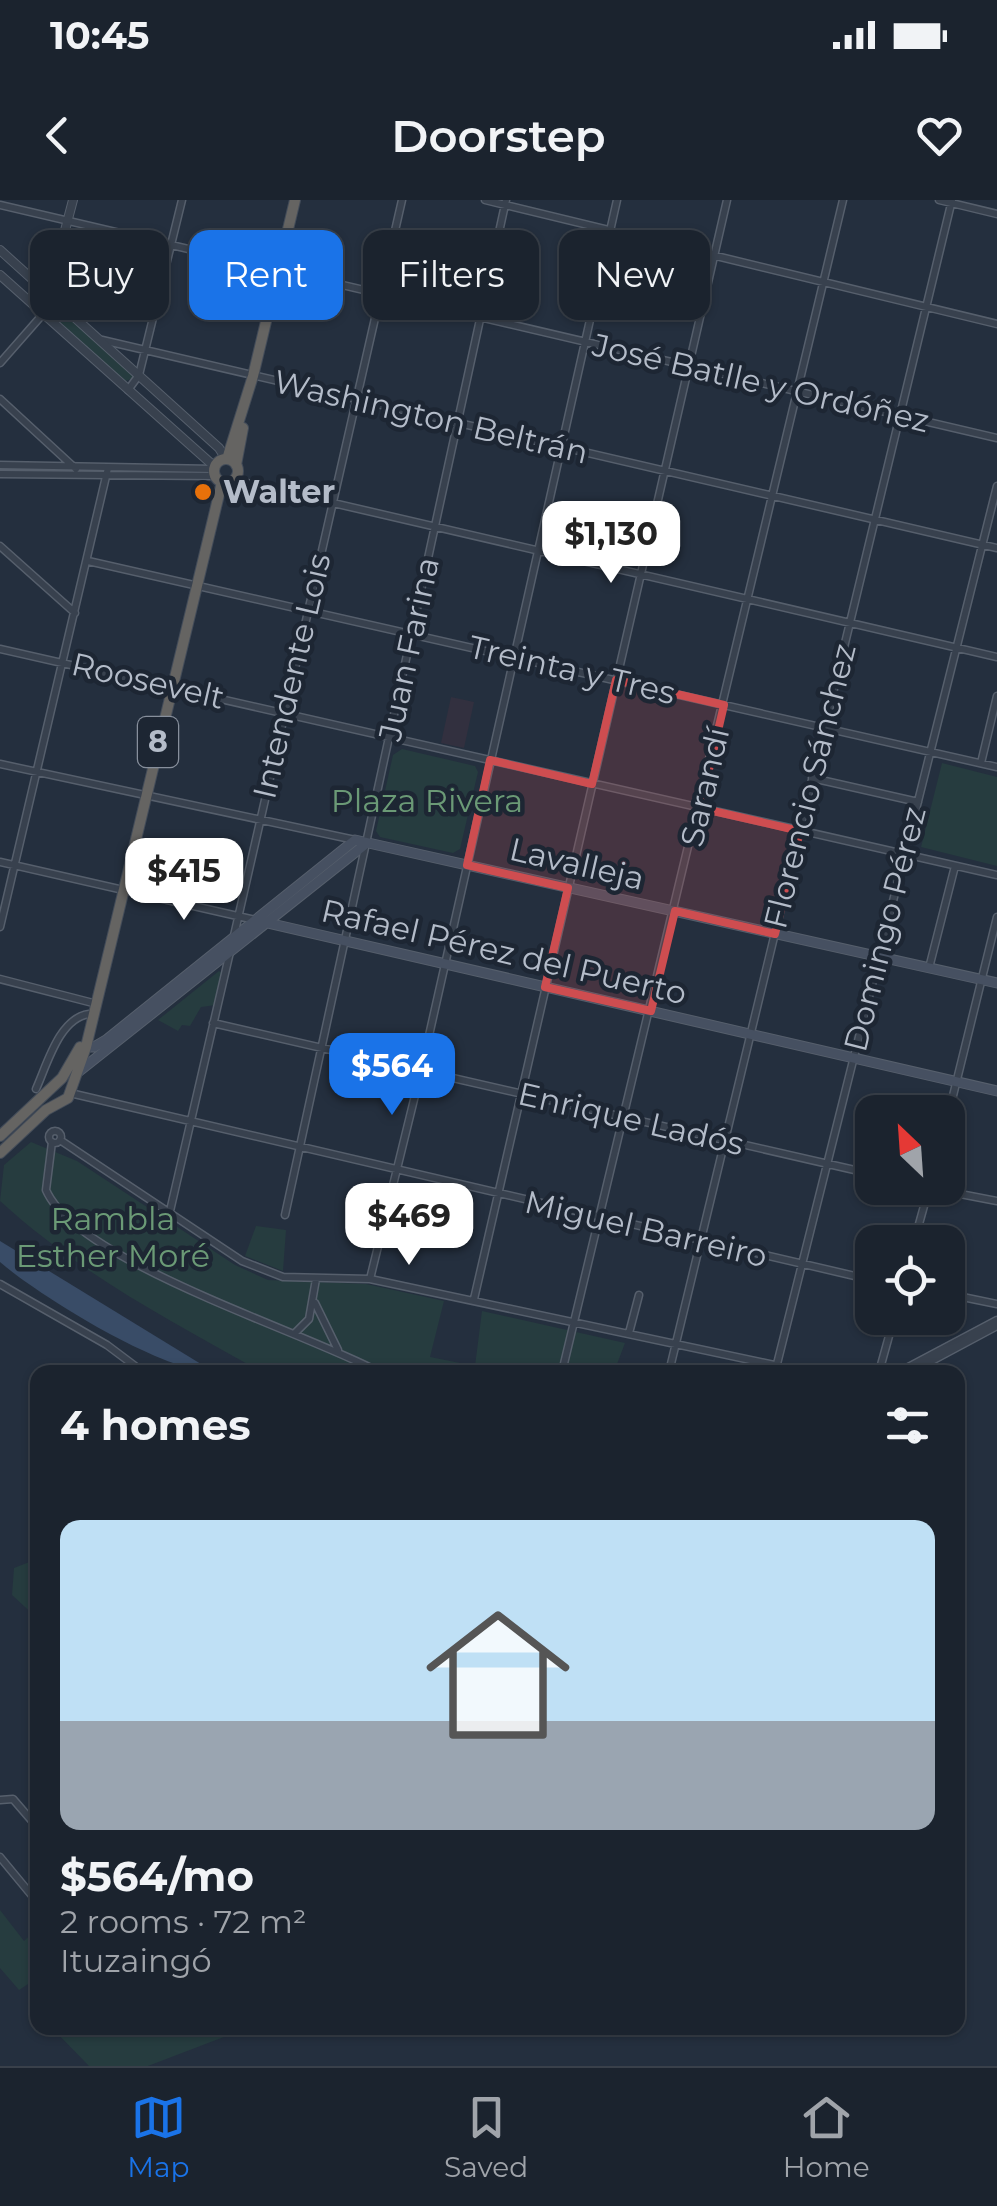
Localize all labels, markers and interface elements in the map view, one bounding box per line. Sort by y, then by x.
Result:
text: 10:45 [50,12,149,59]
icon: back [30,108,85,163]
text: Doorstep [391,108,606,163]
icon: heart [912,108,967,163]
chip: Buy [30,230,169,320]
chip: Rent [189,230,343,320]
chip: Filters [363,230,539,320]
chip: New [559,230,710,320]
street label: José Batlle y Ordóñez [588,325,933,440]
street label: Washington Beltrán [270,361,592,472]
place label: Walter [223,472,335,511]
marker: Walter [192,481,214,503]
pin: $1,130 [530,501,692,586]
text: $1,130 [564,514,658,553]
street label: Intendente Lois [244,550,339,802]
street label: Juan Farina [370,554,447,745]
street label: Treinta y Tres [465,627,679,712]
street label: Florencio Sánchez [755,639,864,932]
street label: Roosevelt [68,644,228,717]
road number: 8 [138,717,178,767]
street label: Sarandí [672,722,737,850]
park label: Plaza Rivera [331,781,523,820]
street label: Domingo Pérez [835,802,934,1055]
street label: Lavalleja [506,829,648,898]
pin: $415 [125,838,243,923]
text: $415 [147,851,221,890]
street label: Rafael Pérez del Puerto [318,891,690,1013]
pin: $564 [333,1033,451,1118]
text: $564 [351,1046,433,1085]
street label: Enrique Ladós [515,1074,748,1163]
north arrow [855,1095,965,1205]
map controls [855,1095,965,1335]
street label: Miguel Barreiro [521,1182,771,1275]
pin: $469 [350,1183,468,1268]
text: $469 [367,1196,451,1235]
park label: Rambla Esther Moré [16,1199,210,1275]
button: locate [855,1225,965,1335]
icon: filters [880,1398,935,1453]
text: 4 homes [60,1399,251,1451]
icon: home [408,1585,588,1765]
text: $564/mo [60,1850,254,1902]
text: 2 rooms · 72 m² [60,1902,307,1941]
text: Ituzaingó [60,1941,212,1980]
tab: Map [127,2090,190,2184]
tab: Saved [444,2090,528,2184]
tab: Home [783,2090,870,2184]

